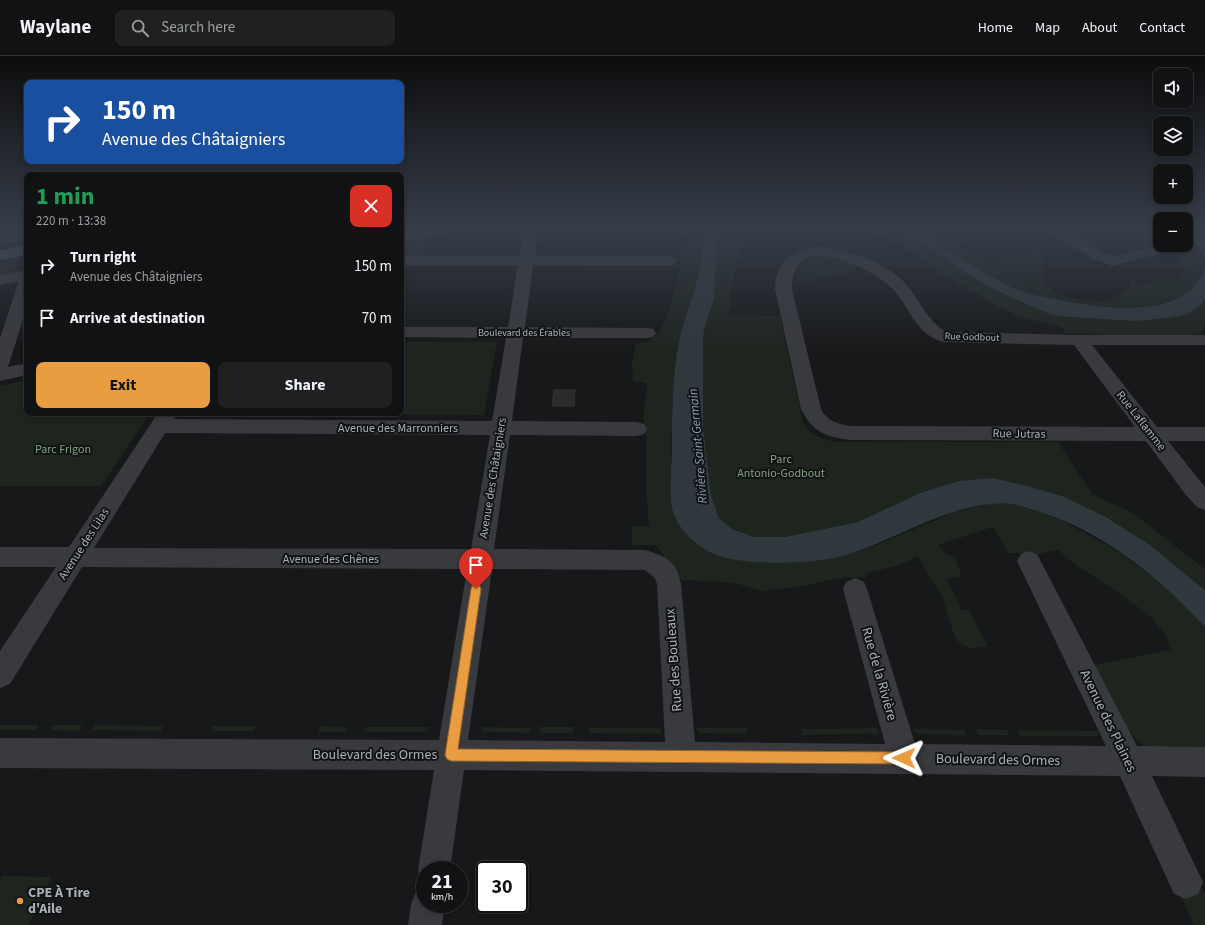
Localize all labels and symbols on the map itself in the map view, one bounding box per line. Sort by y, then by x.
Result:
street label: Boulevard des Érables [478,326,570,340]
street label: Rue Godbout [944,329,1000,345]
street label: Rue Laflamme [1112,387,1170,455]
water label: Rivière Saint-Germain [684,388,712,504]
street label: Avenue des Châtaigniers [475,416,511,540]
street label: Avenue des Marronniers [338,420,458,437]
street label: Rue Jutras [992,425,1046,443]
park label: Parc Frigon [35,441,91,458]
park label: Parc Antonio-Godbout [737,451,825,482]
street label: Avenue des Lilas [54,505,114,583]
pin [459,548,493,589]
street label: Avenue des Chênes [283,551,379,568]
street label: Rue des Bouleaux [660,607,688,712]
street label: Rue de la Rivière [856,625,902,723]
street label: Avenue des Plaines [1075,666,1142,776]
position arrow [883,737,925,779]
street label: Boulevard des Ormes [313,745,437,765]
street label: Boulevard des Ormes [936,749,1061,771]
speed limit sign: 30 [476,861,528,913]
place label: CPE À Tire d'Aile [28,883,90,919]
marker: CPE À Tire d'Aile [15,896,25,906]

